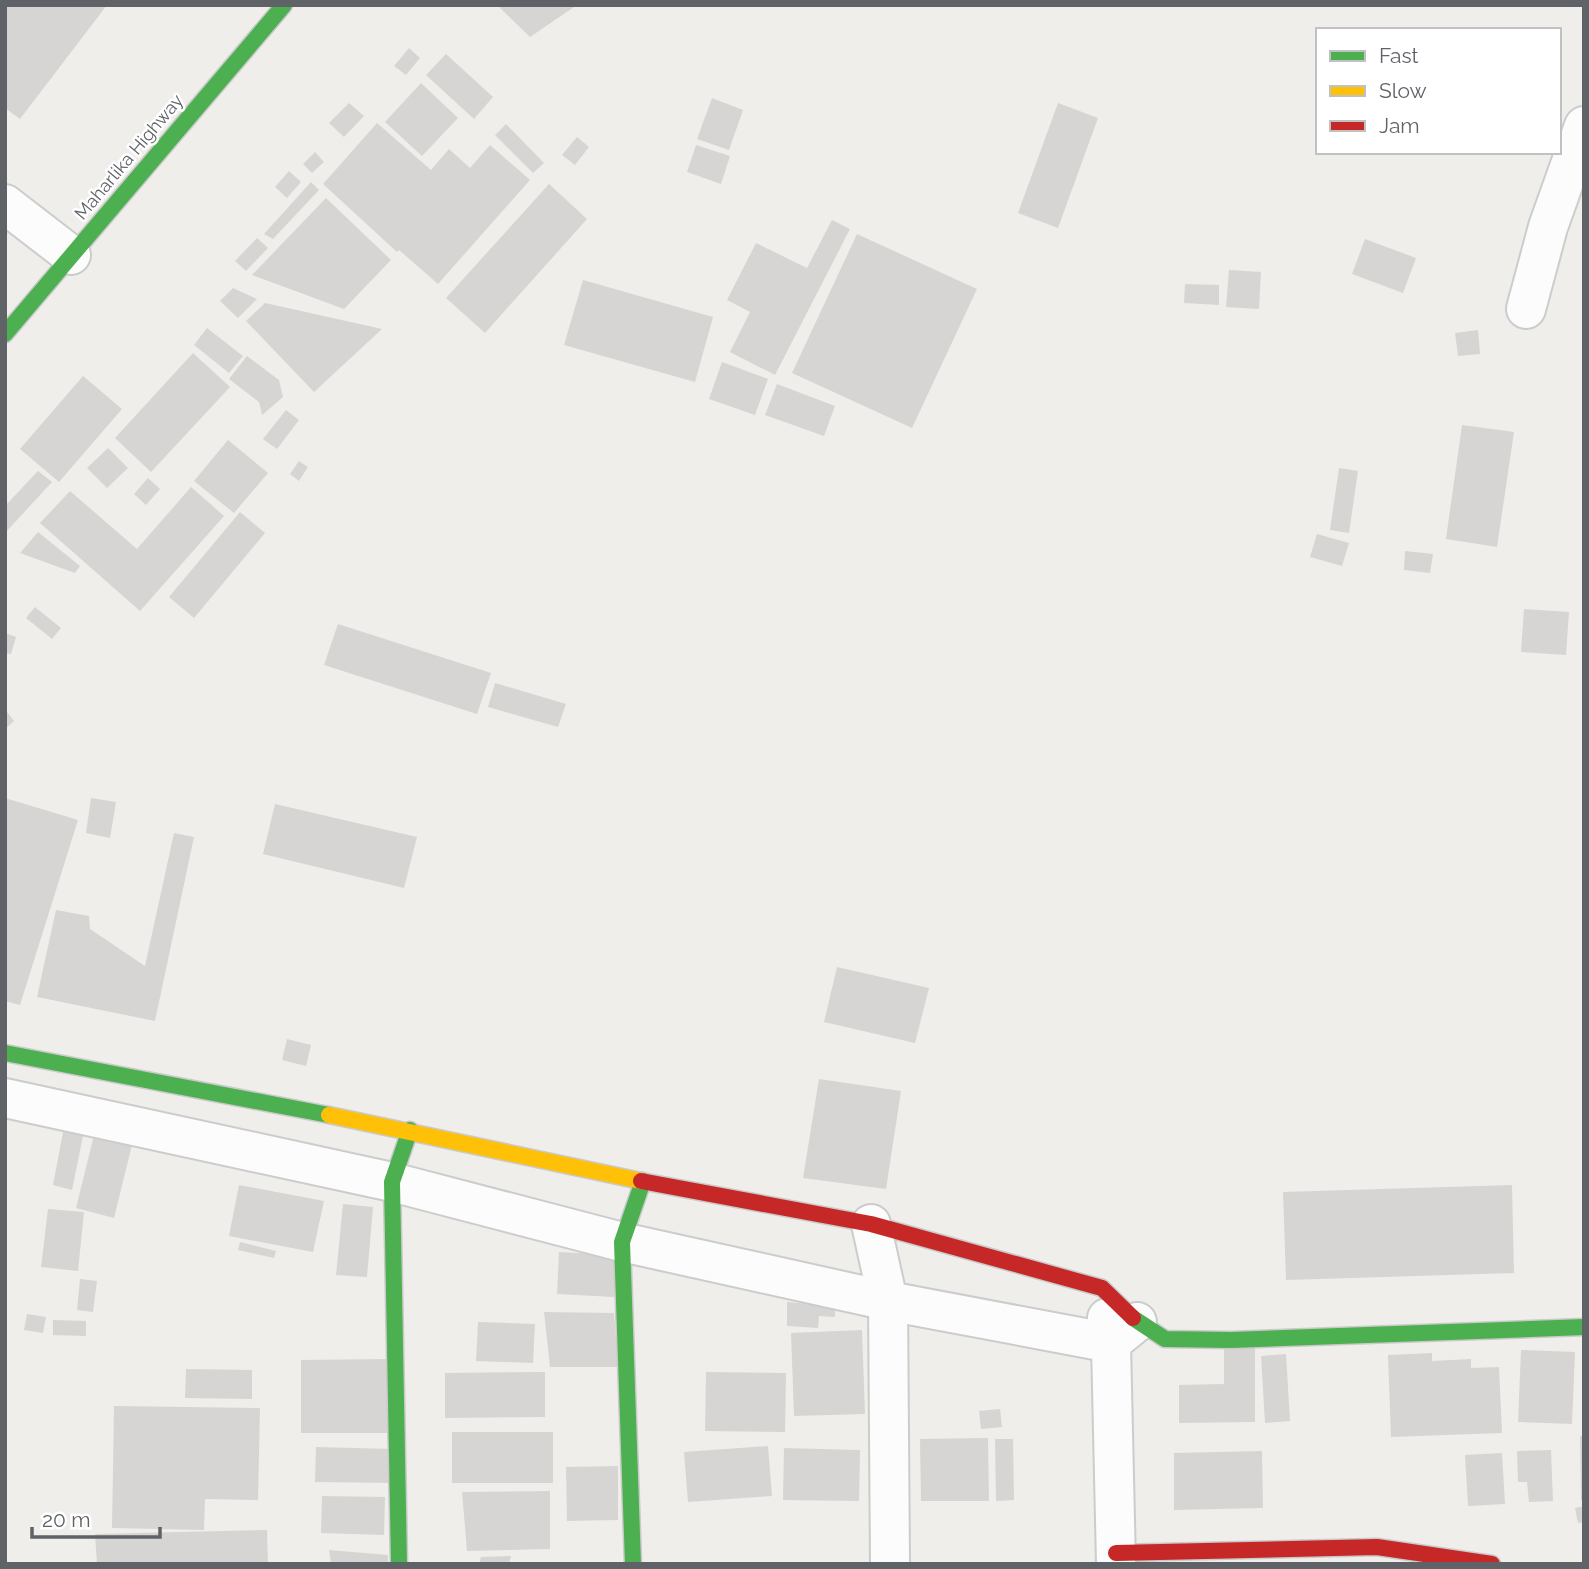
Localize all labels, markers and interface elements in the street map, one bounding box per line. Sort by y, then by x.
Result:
legend [1316,28,1561,154]
text: Fast [1379,43,1419,68]
text: Slow [1379,78,1427,103]
street label: Maharlika Highway [70,90,187,224]
text: Jam [1379,113,1420,138]
scale bar [32,1496,159,1540]
text: 20 m [42,1507,90,1532]

